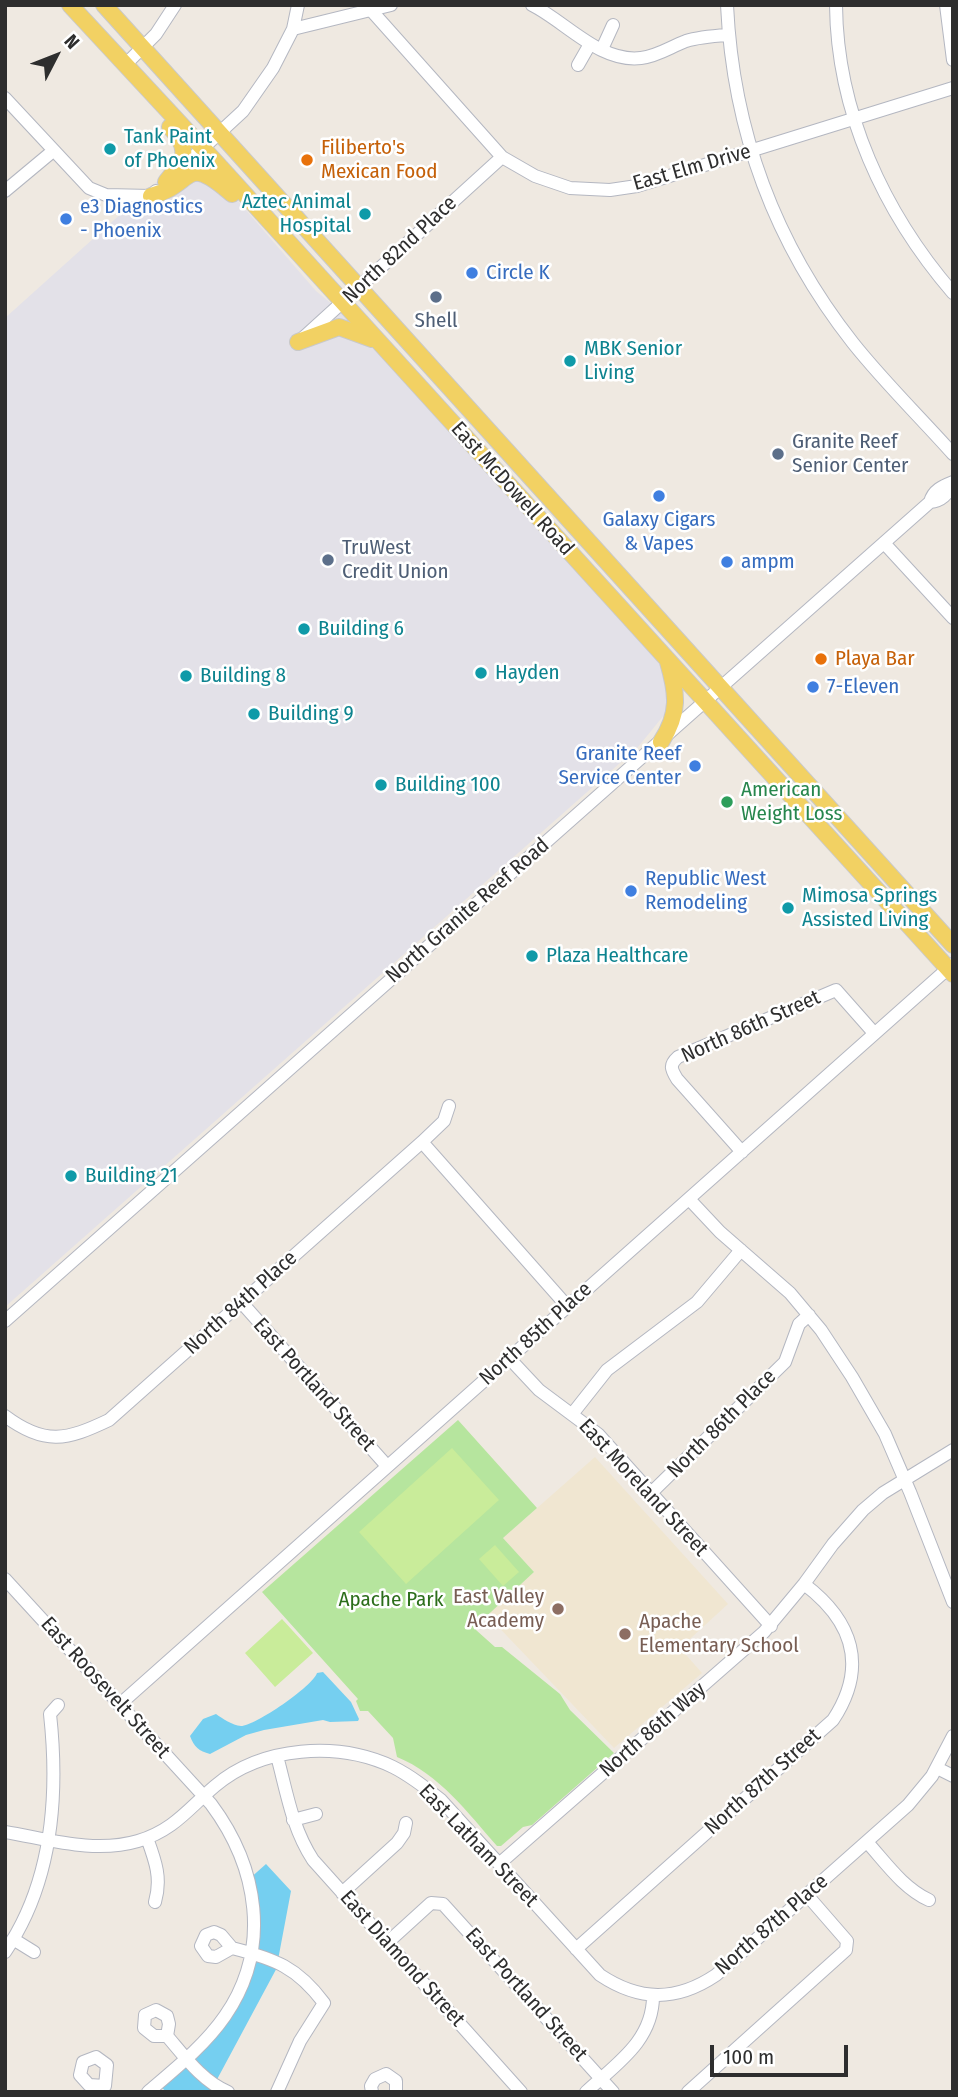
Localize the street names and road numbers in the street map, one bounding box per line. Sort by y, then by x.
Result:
street label: East Elm Drive [630,139,754,197]
street label: North 82nd Place [338,191,462,309]
street label: East McDowell Road [445,417,579,561]
street label: North Granite Reef Road [381,833,555,989]
street label: North 86th Street [678,985,824,1069]
street label: North 84th Place [179,1246,303,1360]
street label: North 85th Place [475,1277,597,1391]
street label: East Portland Street [248,1313,380,1457]
street label: North 86th Place [662,1364,782,1484]
street label: East Moreland Street [573,1414,713,1562]
street label: East Roosevelt Street [35,1612,175,1764]
street label: North 86th Way [595,1677,711,1783]
street label: North 87th Street [700,1723,826,1841]
street label: East Latham Street [413,1779,543,1913]
street label: North 87th Place [711,1869,833,1981]
street label: East Diamond Street [334,1886,470,2032]
street label: East Portland Street [460,1923,592,2067]

